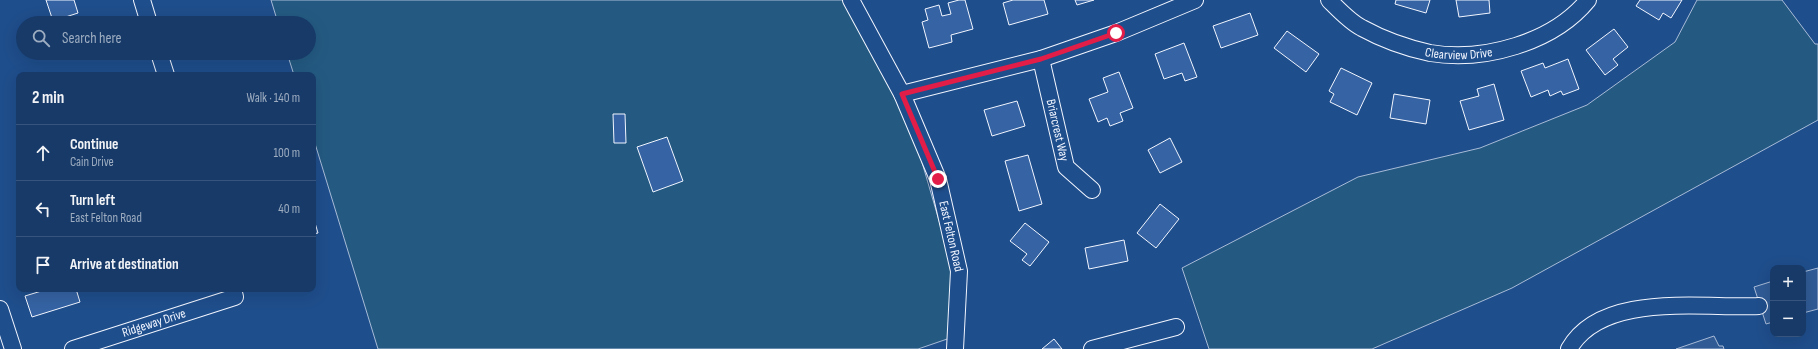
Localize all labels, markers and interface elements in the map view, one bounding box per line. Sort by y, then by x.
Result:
search box [16,16,316,60]
route start [1107,24,1125,42]
icon: search [30,27,52,49]
text: Search here [62,29,122,48]
street label: Clearview Drive [1423,44,1494,63]
text: 2 min [32,88,64,108]
text: Walk · 140 m [247,90,300,106]
street label: Briarcrest Way [1043,98,1072,163]
text: Continue [70,135,119,154]
icon: ahead [32,142,54,164]
text: 100 m [273,145,300,161]
text: Cain Drive [70,154,114,170]
route end [929,170,947,188]
text: Turn left [70,191,115,210]
icon: left [32,198,54,220]
street label: East Felton Road [935,199,967,273]
text: 40 m [278,201,300,217]
text: East Felton Road [70,210,142,226]
icon: arrive [32,254,54,276]
text: Arrive at destination [70,255,179,274]
map controls [1770,265,1806,337]
button: + [1770,265,1806,301]
button: − [1770,301,1806,337]
street label: Ridgeway Drive [120,305,188,341]

